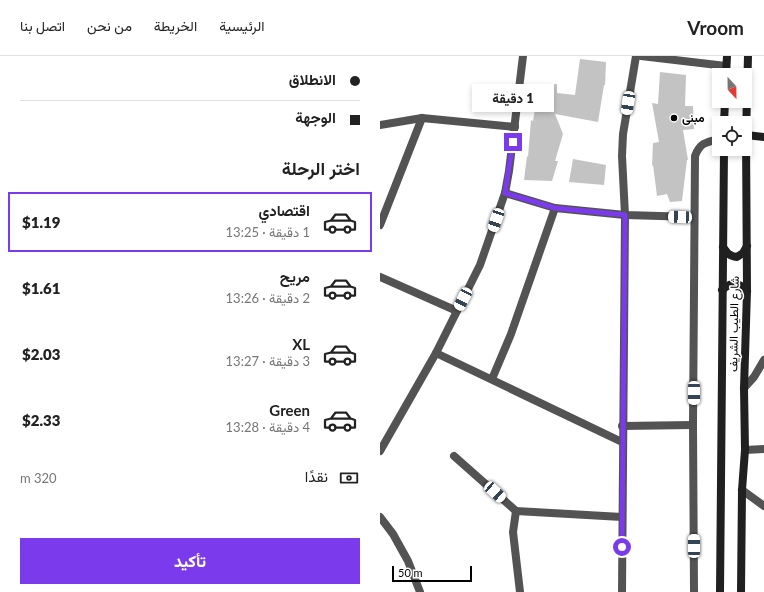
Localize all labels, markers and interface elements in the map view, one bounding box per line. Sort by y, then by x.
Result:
text: Vroom [687,16,744,39]
text: اتصل بنا [20,17,65,34]
text: من نحن [87,17,132,34]
text: الخريطة [154,17,197,34]
text: الرئيسية [219,17,264,34]
north arrow [712,68,752,108]
map controls [712,68,752,156]
text: الانطلاق [289,70,336,88]
callout: 1 دقيقة [472,84,554,112]
text: 1 دقيقة [492,90,534,106]
car [620,90,636,116]
text: الوجهة [295,108,336,126]
place label: مبنى [682,110,705,125]
marker: مبنى [669,113,679,123]
button: locate [712,116,752,156]
route end [504,133,522,151]
text: اختر الرحلة [282,157,360,179]
text: اقتصادي [258,201,310,219]
icon: car [322,204,358,240]
car [486,207,506,233]
car [668,211,692,223]
text: $1.19 [22,213,60,231]
text: 1 دقيقة · 13:25 [226,224,310,240]
text: مريح [280,267,310,285]
icon: car [322,270,358,306]
street label: شارع الطيب الشريف [725,276,744,372]
text: $1.61 [22,279,60,297]
car [452,286,474,312]
text: 2 دقيقة · 13:26 [226,290,310,306]
text: XL [292,335,310,353]
icon: car [322,336,358,372]
text: $2.03 [22,345,60,363]
text: 3 دقيقة · 13:27 [226,353,310,369]
car [688,381,700,405]
text: Green [269,401,310,419]
icon: car [322,402,358,438]
text: $2.33 [22,411,60,429]
text: 4 دقيقة · 13:28 [226,419,310,435]
text: نقدًا [305,467,328,485]
icon: cash [338,467,360,489]
text: 320 m [20,470,57,486]
car [482,480,508,504]
car [688,534,700,558]
button: تأكيد [20,538,360,584]
route start [613,538,631,556]
scale bar [392,564,472,583]
text: 50 m [398,566,423,579]

